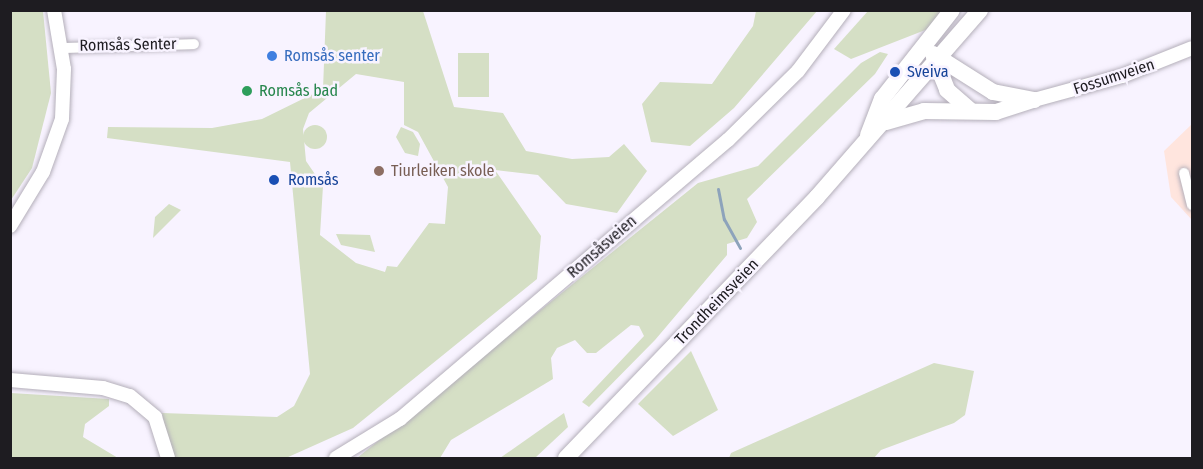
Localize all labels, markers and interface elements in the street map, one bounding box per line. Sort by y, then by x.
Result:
street label: Romsås Senter [79,35,177,55]
place label: Romsås senter [284,46,380,66]
marker: Romsås senter [265,49,279,63]
street label: Fossumveien [1071,55,1157,99]
place label: Sveiva [907,62,949,82]
marker: Sveiva [888,65,902,79]
place label: Romsås bad [259,81,338,101]
marker: Romsås bad [240,84,254,98]
place label: Tiurleiken skole [391,161,494,181]
marker: Tiurleiken skole [372,164,386,178]
place label: Romsås [288,170,338,190]
marker: Romsås [265,171,283,189]
street label: Romsåsveien [563,212,641,282]
street label: Trondheimsveien [671,255,763,349]

